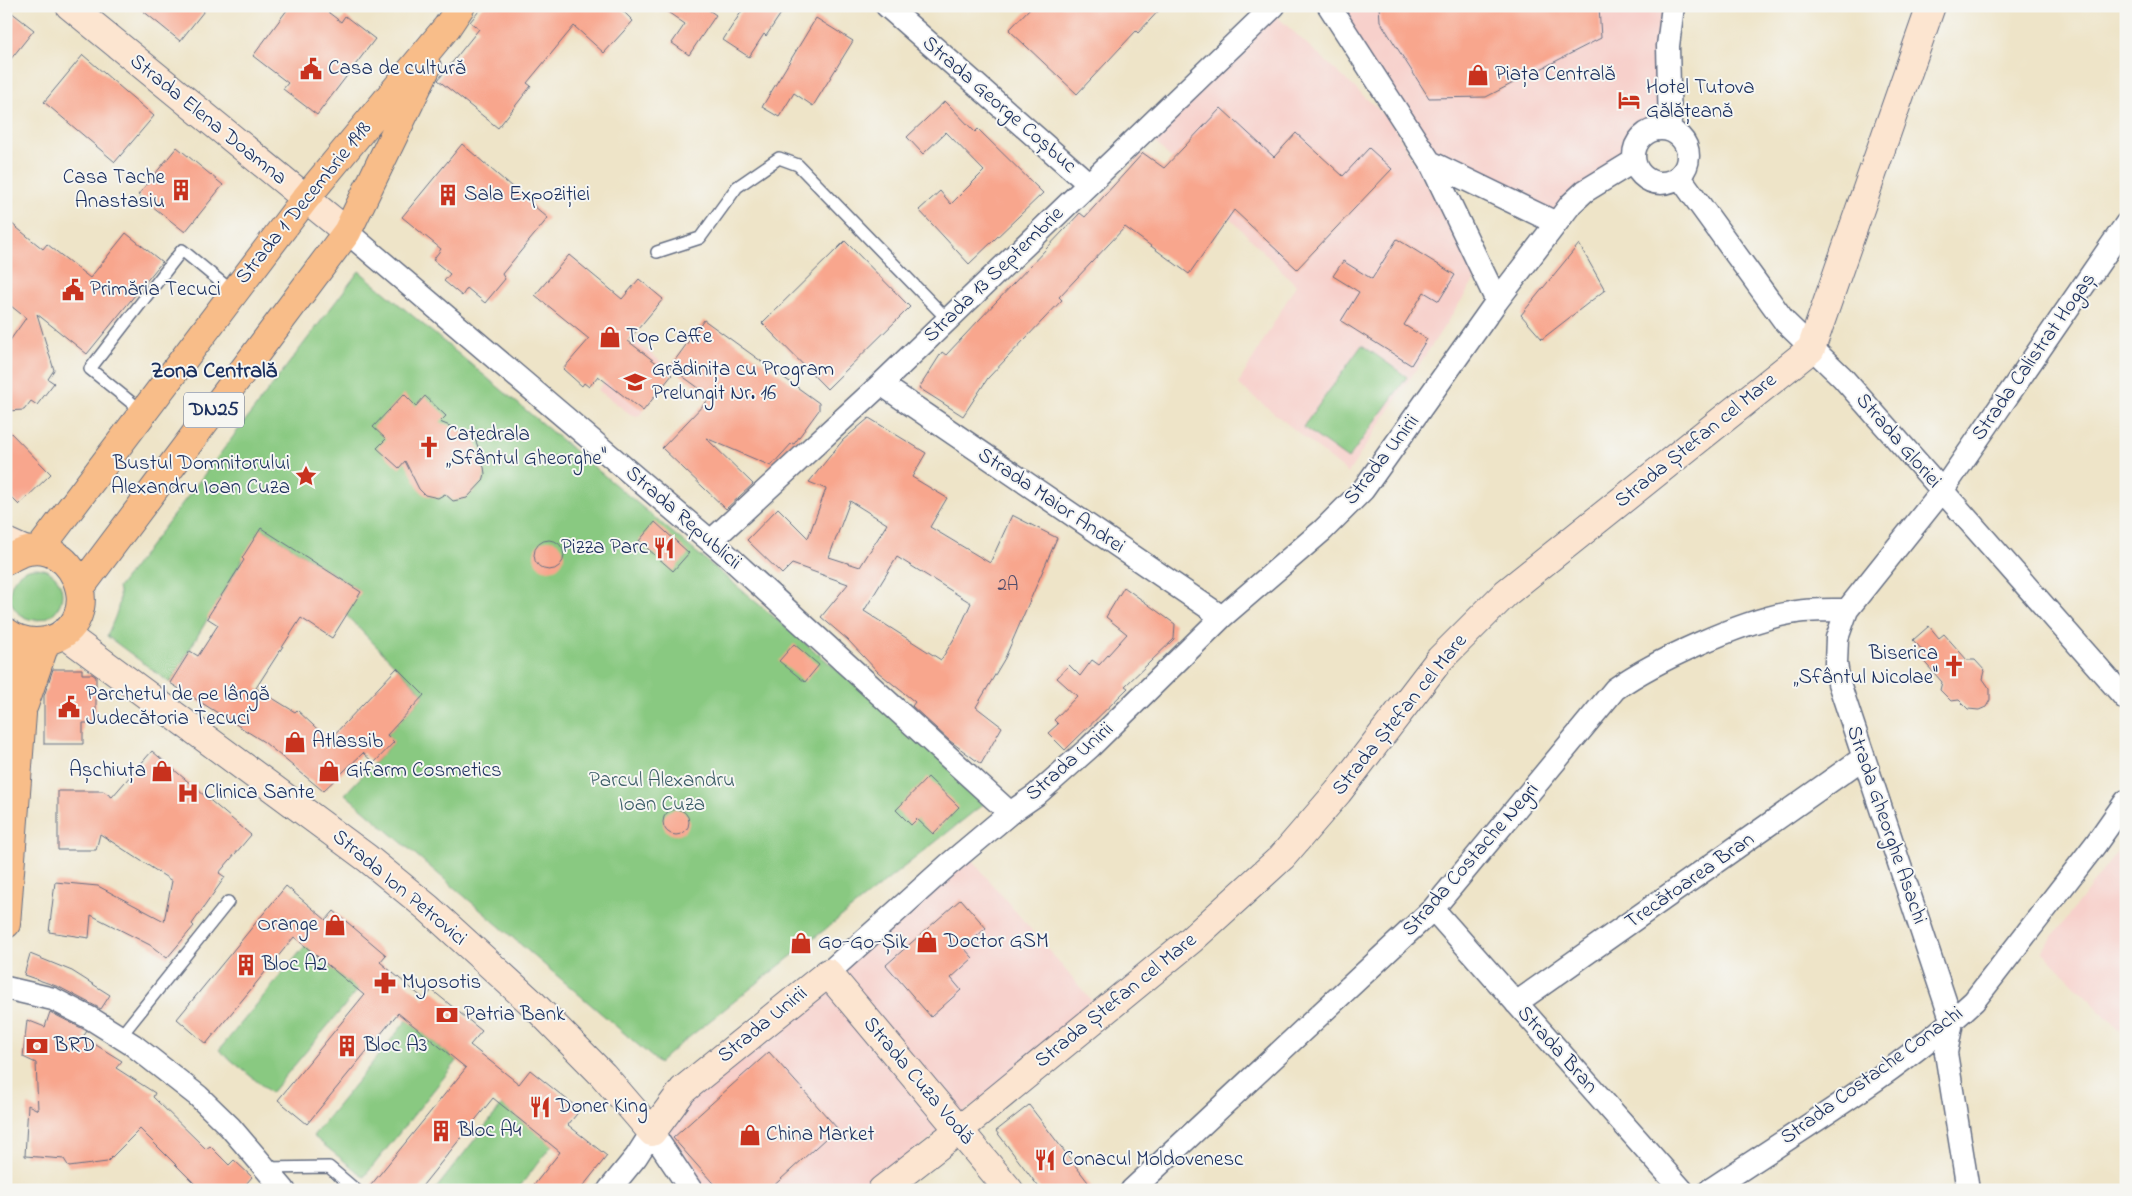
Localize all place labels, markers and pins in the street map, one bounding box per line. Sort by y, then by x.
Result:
place label: Casa de cultură [328,54,466,84]
public building icon: Casa de cultură [298,56,324,82]
place label: Piața Centrală [1495,60,1615,90]
shop icon: Piața Centrală [1465,62,1491,88]
place label: Hotel Tutova Gălățeană [1646,73,1755,127]
hotel icon: Hotel Tutova Gălățeană [1616,87,1642,113]
place label: Casa Tache Anastasiu [63,163,166,217]
building icon: Casa Tache Anastasiu [168,177,194,203]
place label: Sala Expoziției [464,180,590,210]
building icon: Sala Expoziției [435,182,461,208]
place label: Primăria Tecuci [90,275,221,305]
public building icon: Primăria Tecuci [60,277,86,303]
place label: Top Caffe [626,322,713,352]
shop icon: Top Caffe [597,324,623,350]
place label: Grădinița cu Program Prelungit Nr. 16 [652,355,834,411]
school or university icon: Grădinița cu Program Prelungit Nr. 16 [622,369,648,395]
place label: Catedrala „Sfântul Gheorghe" [446,420,607,476]
church icon: Catedrala „Sfântul Gheorghe" [416,434,442,460]
place label: Bustul Domnitorului Alexandru Ioan Cuza [111,449,290,503]
place icon: Bustul Domnitorului Alexandru Ioan Cuza [293,463,319,489]
place label: Pizza Parc [561,533,649,563]
restaurant icon: Pizza Parc [651,535,677,561]
place label: Biserica „Sfântul Nicolae" [1794,639,1938,693]
church icon: Biserica „Sfântul Nicolae" [1941,653,1967,679]
place label: Parchetul de pe lângă Judecătoria Tecuci [86,680,269,734]
public building icon: Parchetul de pe lângă Judecătoria Tecuci [56,694,82,720]
place label: Atlassib [312,727,383,757]
shop icon: Atlassib [282,729,308,755]
place label: Așchiuța [69,756,146,786]
place label: Gifarm Cosmetics [346,756,502,786]
shop icon: Așchiuța [149,758,175,784]
shop icon: Gifarm Cosmetics [316,758,342,784]
place label: Clinica Sante [204,778,315,808]
hospital icon: Clinica Sante [175,780,201,806]
place label: Orange [257,910,319,942]
shop icon: Orange [322,912,348,938]
place label: Doctor GSM [943,927,1049,957]
place label: Go-Go-Șik [818,928,909,958]
shop icon: Doctor GSM [914,929,940,955]
shop icon: Go-Go-Șik [788,930,814,956]
place label: Bloc A2 [261,950,327,980]
building icon: Bloc A2 [233,952,259,978]
place label: Myosotis [402,968,481,1000]
pharmacy icon: Myosotis [372,970,398,996]
place label: Patria Bank [464,1000,566,1030]
bank icon: Patria Bank [434,1002,460,1028]
place label: BRD [53,1031,95,1061]
place label: Bloc A3 [363,1031,428,1061]
bank icon: BRD [24,1033,50,1059]
building icon: Bloc A3 [334,1033,360,1059]
place label: Doner King [555,1092,648,1124]
restaurant icon: Doner King [527,1094,553,1120]
place label: Bloc A4 [457,1116,522,1146]
building icon: Bloc A4 [428,1118,454,1144]
place label: China Market [766,1120,875,1150]
shop icon: China Market [737,1122,763,1148]
place label: Conacul Moldovenesc [1062,1145,1244,1175]
restaurant icon: Conacul Moldovenesc [1032,1147,1058,1173]

